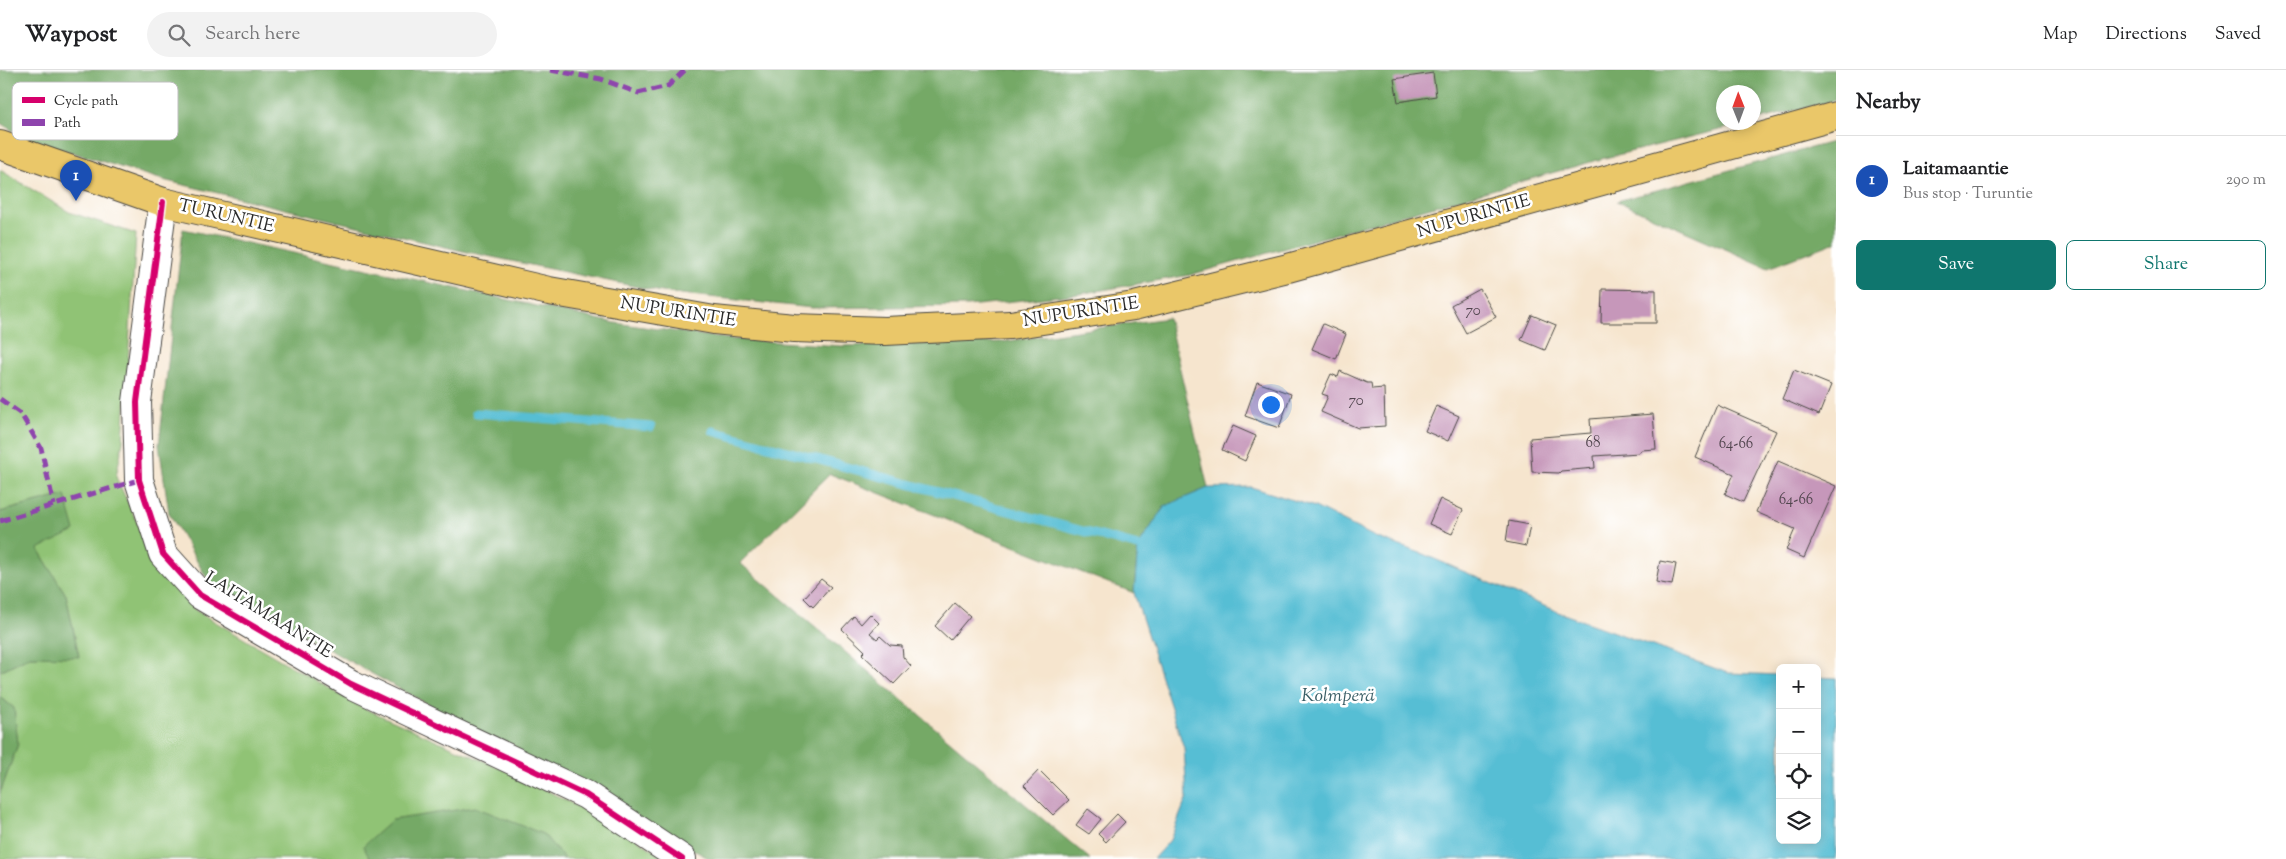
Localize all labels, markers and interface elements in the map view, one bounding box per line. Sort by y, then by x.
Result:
search box [147,12,497,57]
text: Waypost [25,18,117,52]
icon: search [165,21,193,49]
text: Search here [205,21,300,48]
text: Map [2043,22,2078,48]
text: Directions [2106,22,2187,48]
text: Saved [2215,22,2261,48]
legend [12,82,178,140]
north arrow [1716,85,1761,130]
text: Nearby [1856,88,1921,118]
text: Cycle path [54,92,118,112]
text: Path [54,114,81,134]
text: Laitamaantie [1903,156,2009,183]
pin: 1 [60,160,92,201]
text: 1 [1869,169,1875,192]
text: 290 m [2226,169,2266,192]
text: Bus stop · Turuntie [1903,183,2033,206]
street label: NUPURINTIE [1414,188,1534,246]
street label: TURUNTIE [175,193,277,241]
button: Save [1856,240,2056,290]
button: Share [2066,240,2266,290]
street label: NUPURINTIE [618,291,738,335]
street label: NUPURINTIE [1021,291,1141,335]
house number: 70 [1465,301,1481,322]
house number: 70 [1348,391,1364,412]
your location [1258,392,1284,418]
house number: 68 [1586,433,1600,454]
house number: 64-66 [1719,434,1753,455]
house number: 64-66 [1779,490,1813,511]
street label: LAITAMAANTIE [199,566,337,666]
map controls [1776,664,1821,844]
button: + [1776,664,1821,709]
water label: Kolmperä [1301,683,1375,710]
button: − [1776,709,1821,754]
button: locate [1776,754,1821,799]
button: layers [1776,799,1821,844]

